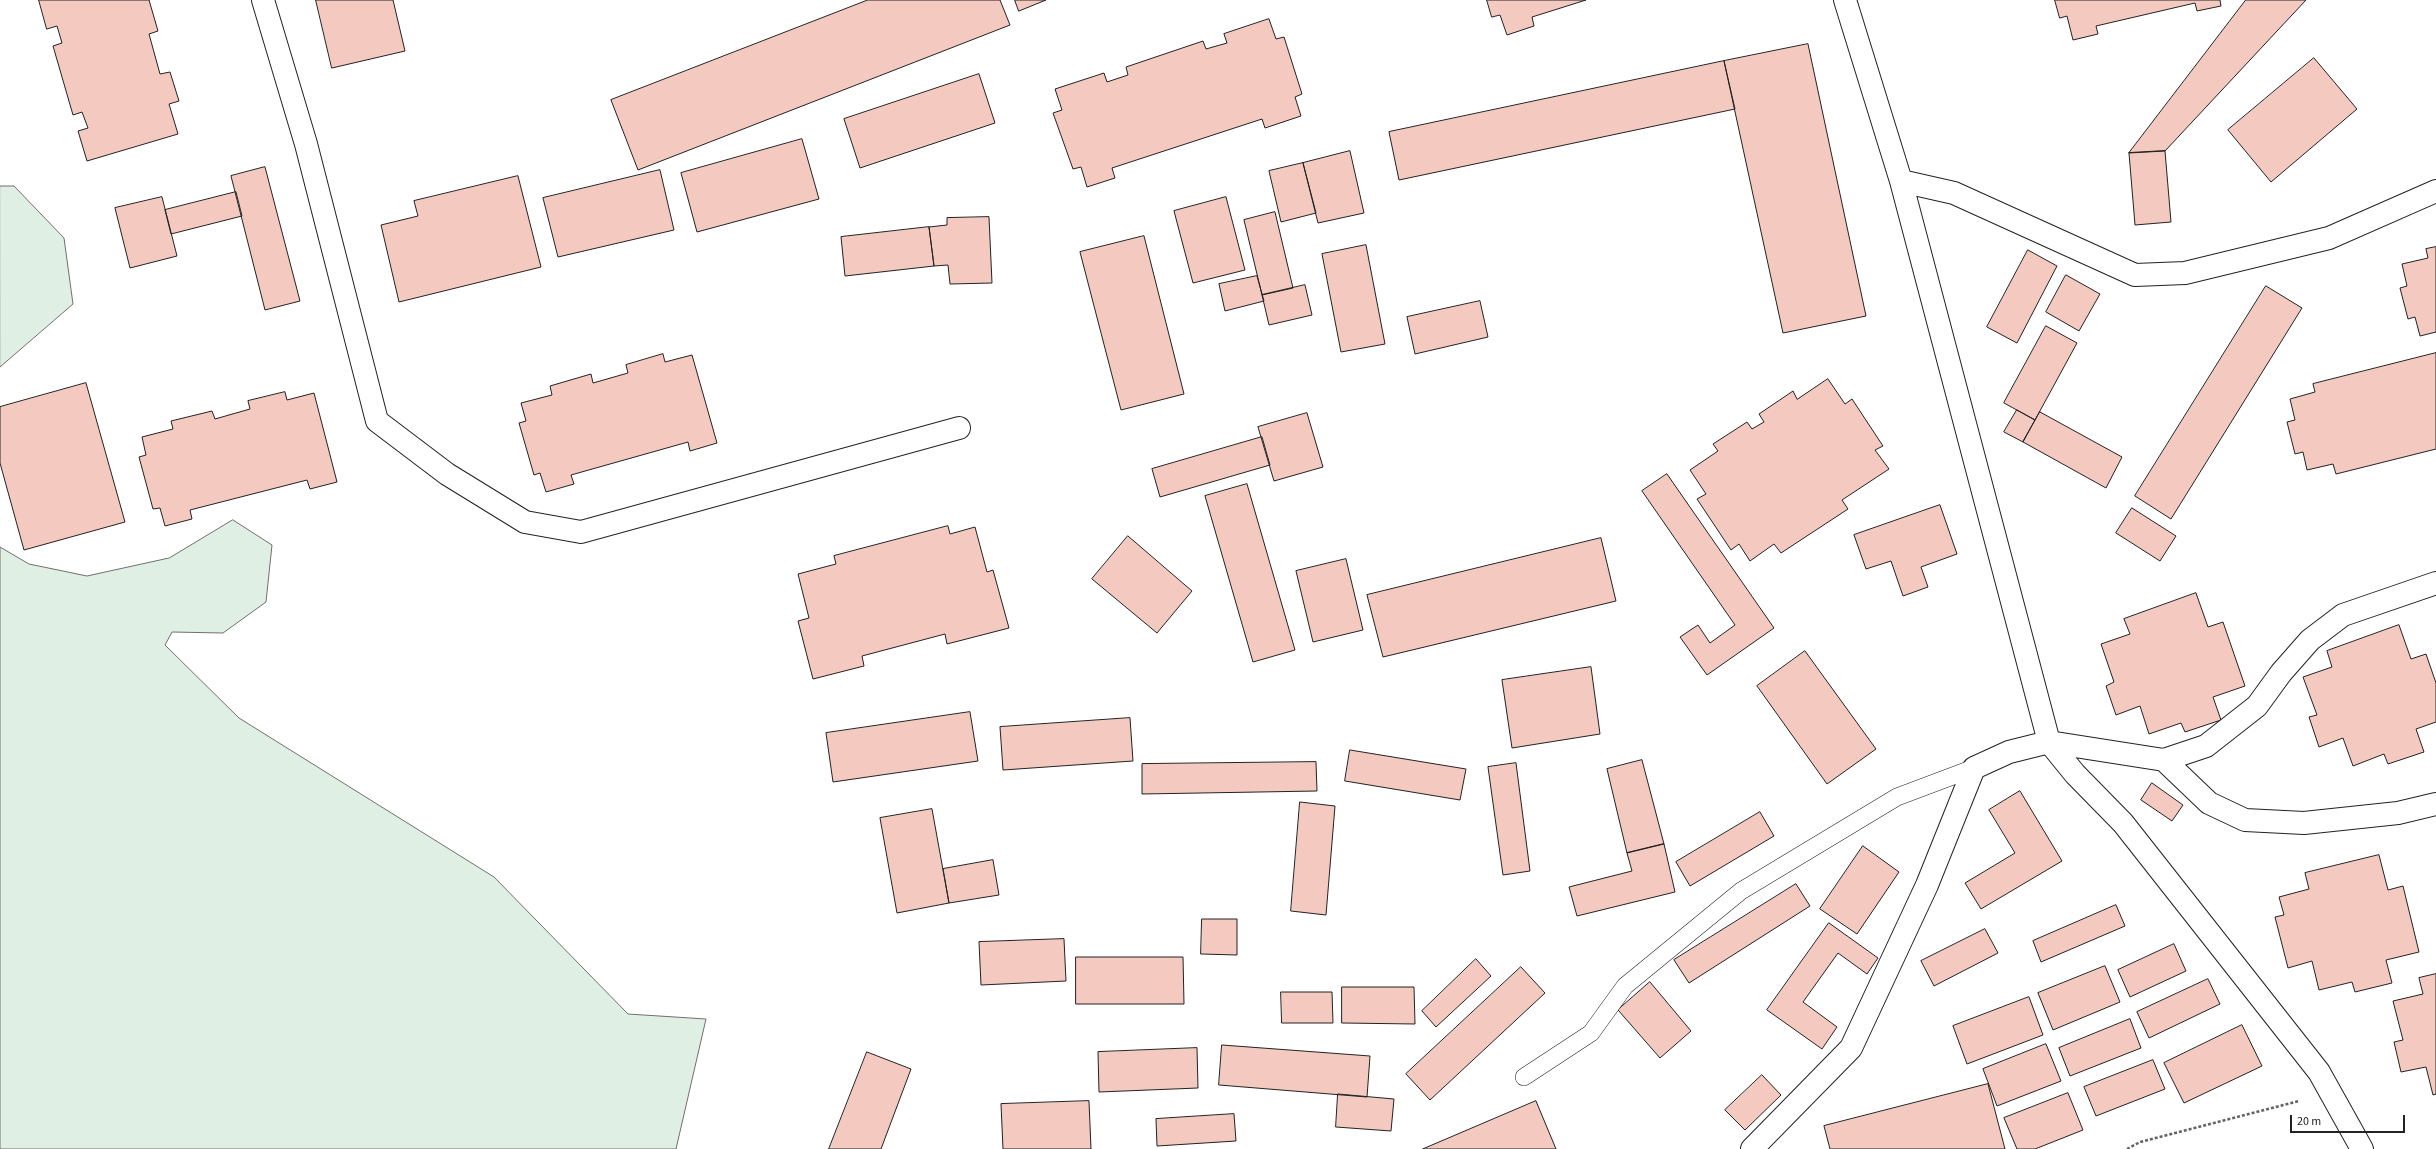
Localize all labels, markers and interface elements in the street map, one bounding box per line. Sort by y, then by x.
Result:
scale bar [2292,1107,2407,1133]
text: 20 m [2297,1113,2321,1130]

